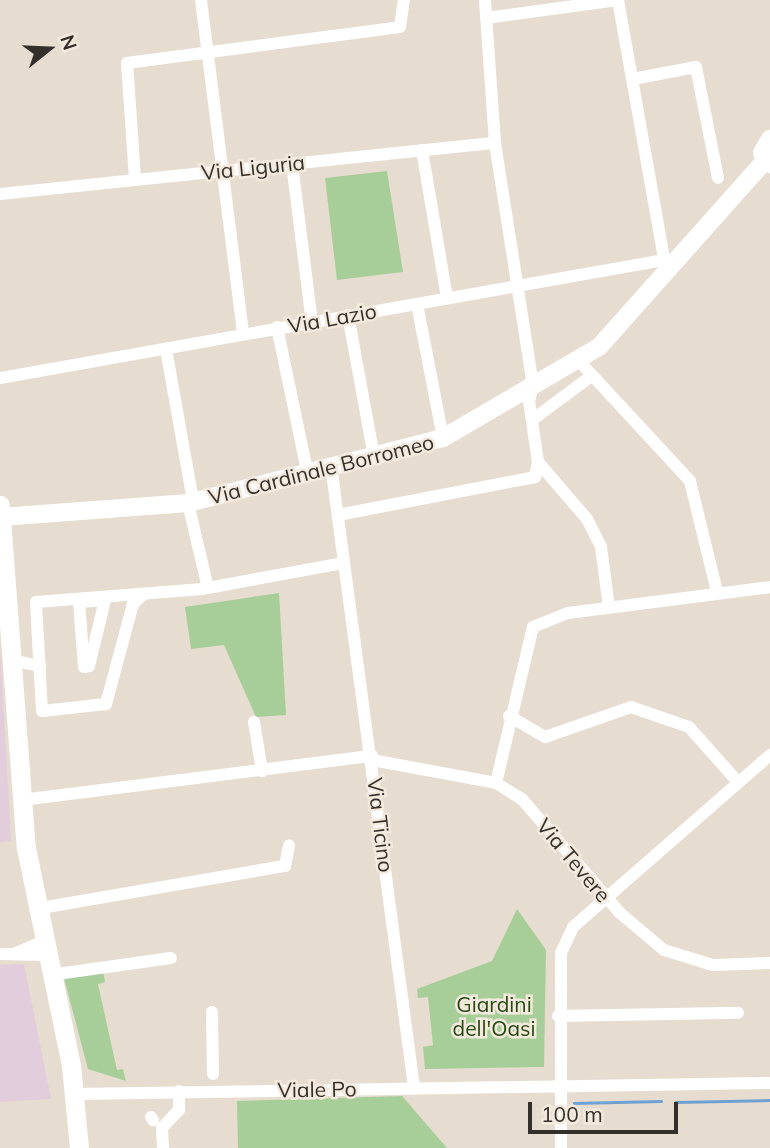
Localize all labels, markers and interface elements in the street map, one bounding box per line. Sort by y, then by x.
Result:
north arrow [14,14,84,84]
text: N [55,32,83,53]
street label: Via Liguria [200,149,306,185]
street label: Via Lazio [286,298,378,338]
street label: Via Cardinale Borromeo [206,429,436,509]
street label: Via Ticino [363,776,399,874]
street label: Via Tevere [532,813,616,907]
park label: Giardini dell'Oasi [453,991,535,1041]
street label: Viale Po [277,1076,357,1102]
scale bar [532,1088,682,1132]
text: 100 m [541,1101,603,1127]

